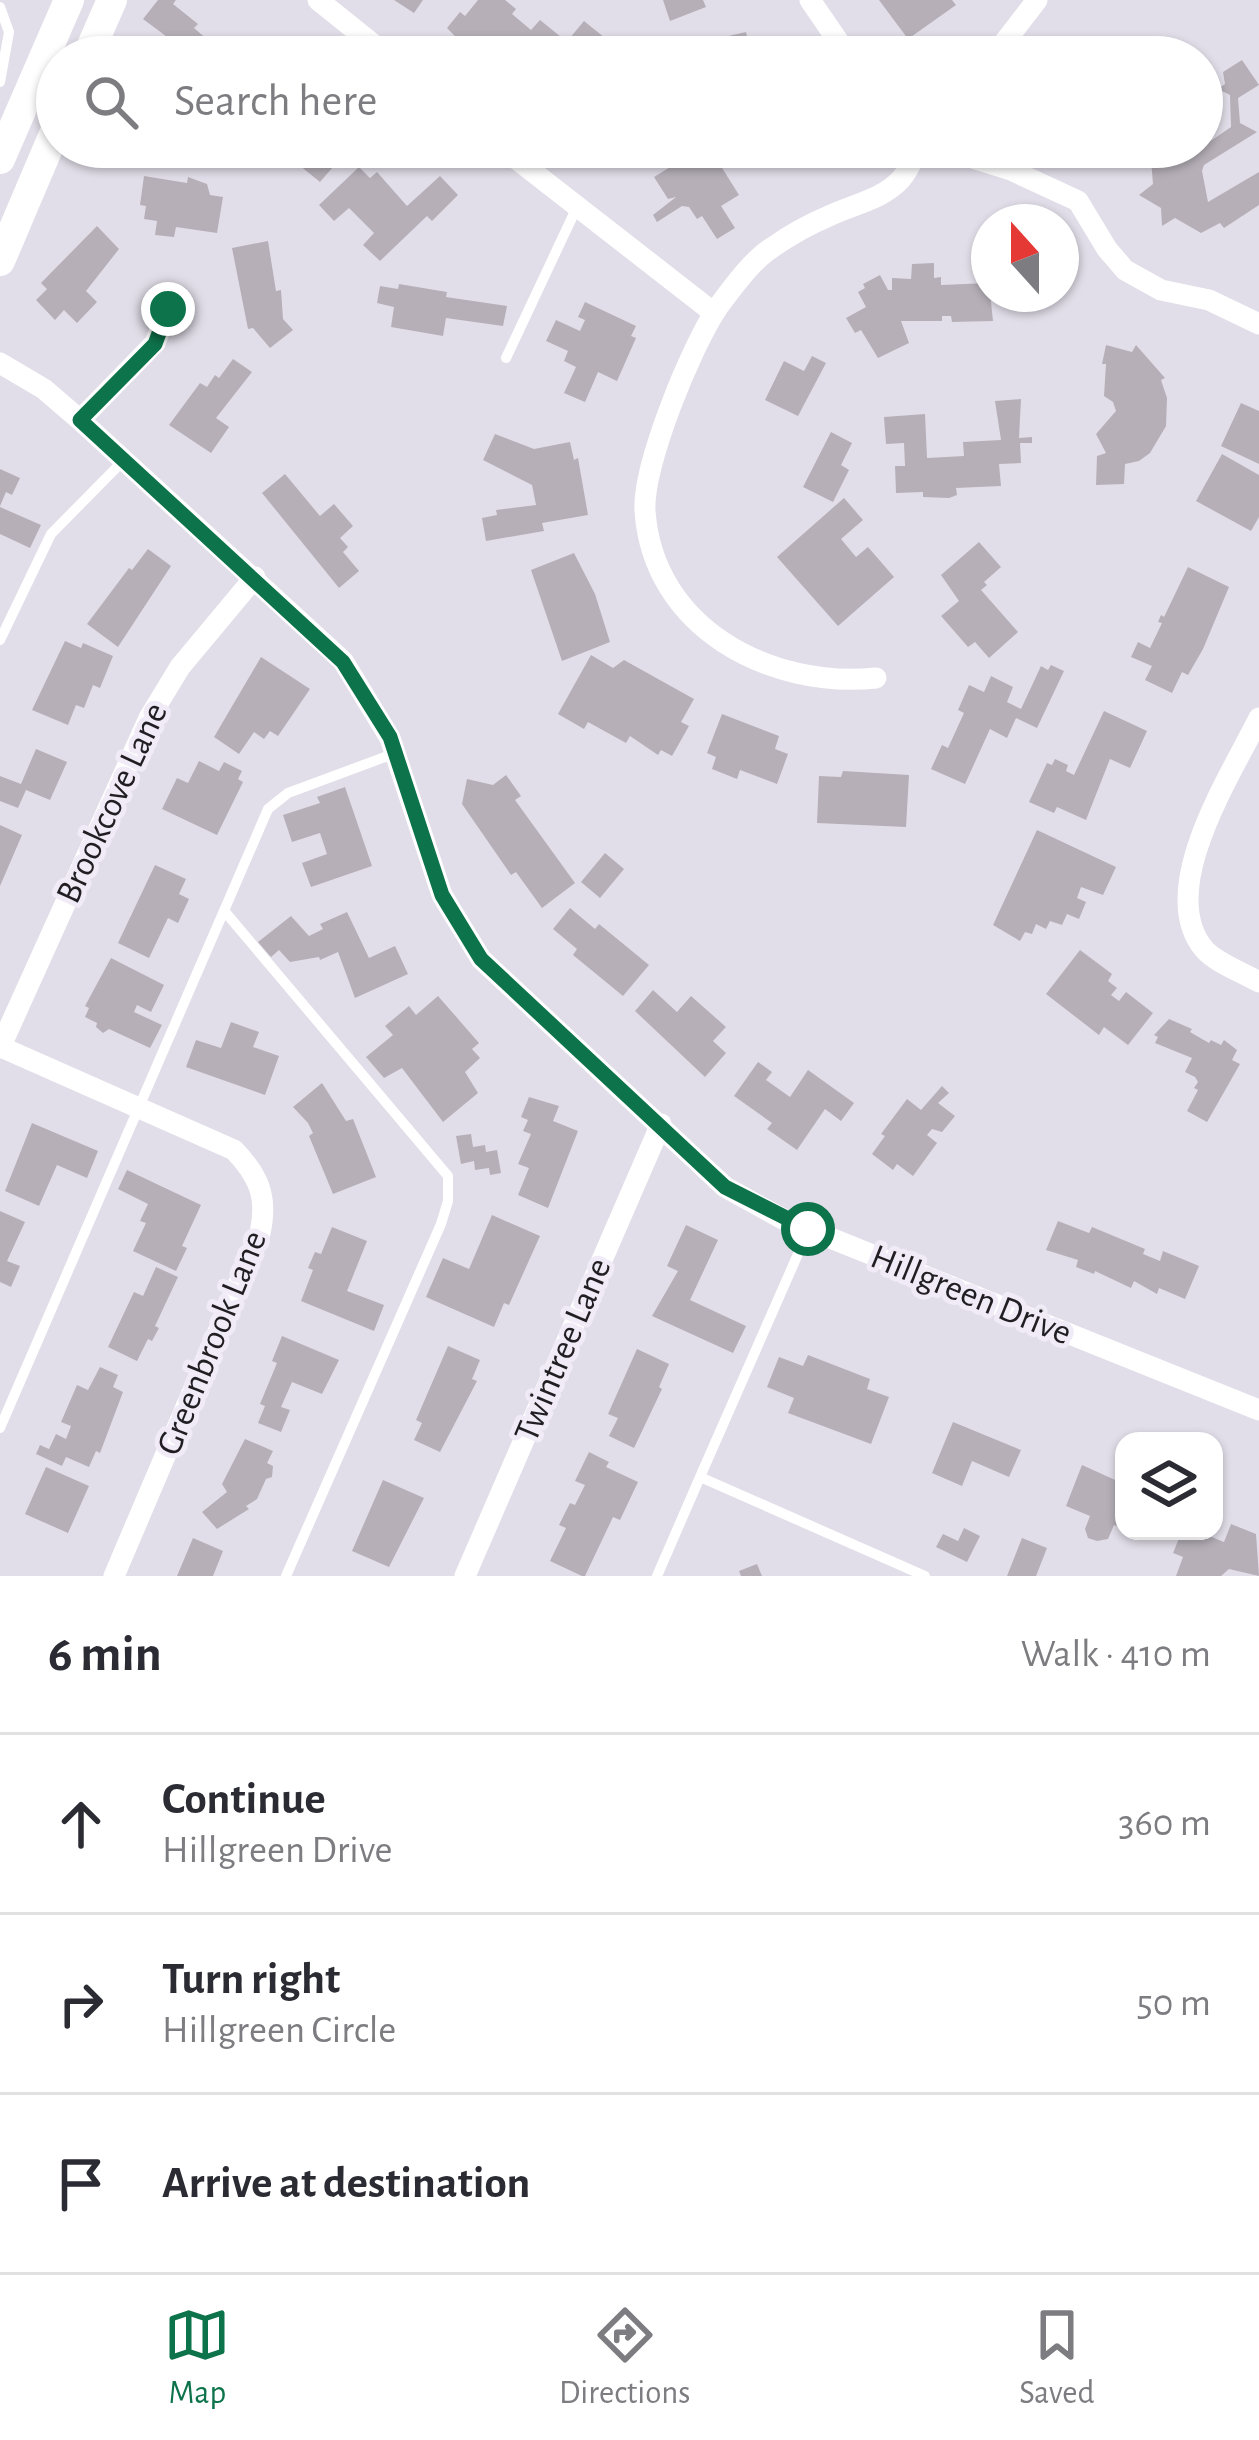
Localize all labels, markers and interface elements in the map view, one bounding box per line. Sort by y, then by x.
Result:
search box [36,36,1223,168]
icon: search [78,69,144,135]
text: Search here [174,79,377,124]
north arrow [971,204,1079,312]
route end [141,282,195,336]
street label: Brookcove Lane [50,697,174,909]
route start [781,1202,835,1256]
street label: Greenbrook Lane [151,1226,273,1460]
street label: Hillgreen Drive [866,1238,1076,1352]
street label: Twintree Lane [508,1253,618,1447]
map controls [1115,1432,1223,1540]
button: layers [1115,1432,1223,1540]
text: 6 min [48,1629,162,1680]
text: Walk · 410 m [1021,1635,1211,1674]
text: Continue [162,1777,326,1822]
icon: ahead [48,1791,114,1857]
text: 360 m [1118,1804,1211,1843]
text: Hillgreen Drive [162,1831,393,1870]
text: Turn right [162,1957,340,2002]
icon: right [48,1971,114,2037]
text: 50 m [1136,1984,1211,2023]
text: Hillgreen Circle [162,2011,396,2050]
icon: arrive [48,2151,114,2217]
text: Arrive at destination [162,2161,530,2206]
tab: Map [164,2302,230,2414]
tab: Directions [559,2302,690,2414]
tab: Saved [1019,2302,1095,2414]

